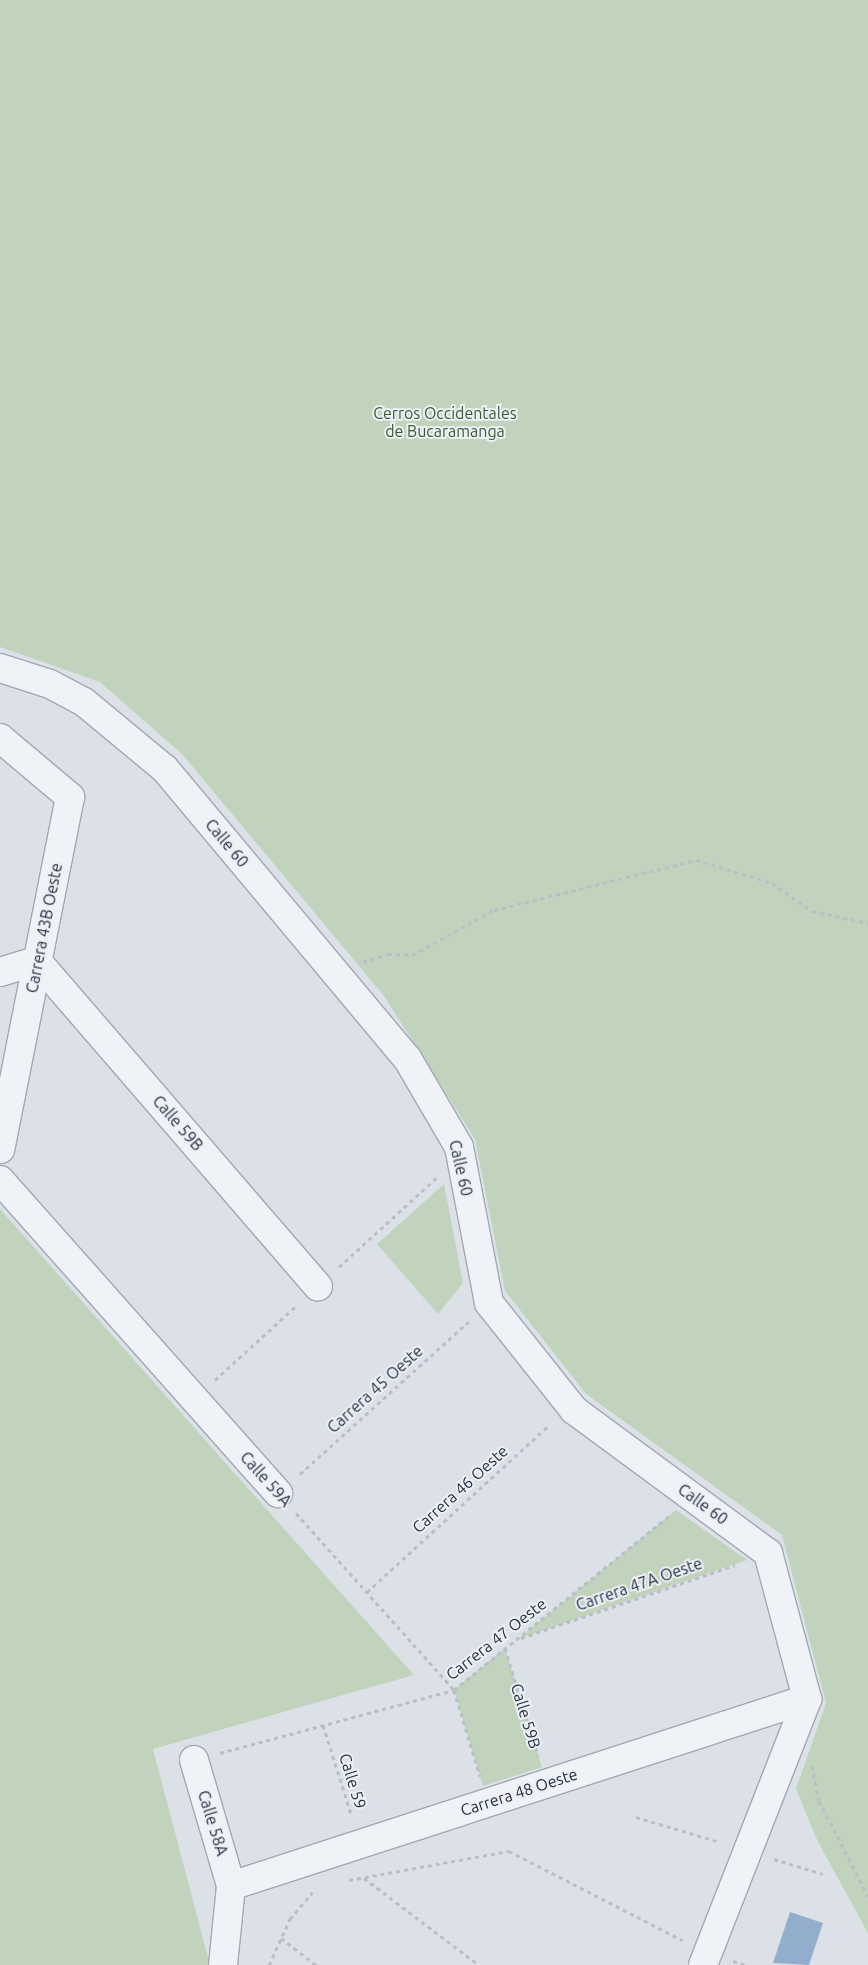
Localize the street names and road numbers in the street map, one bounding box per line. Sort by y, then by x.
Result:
street label: Calle 60 [201,815,253,871]
street label: Carrera 43B Oeste [22,861,66,995]
street label: Calle 59B [149,1091,207,1155]
street label: Calle 60 [445,1138,477,1198]
street label: Carrera 45 Oeste [323,1341,427,1437]
street label: Carrera 46 Oeste [408,1441,512,1537]
street label: Calle 59A [236,1448,296,1510]
street label: Calle 60 [674,1479,732,1529]
street label: Carrera 47A Oeste [573,1553,705,1615]
street label: Carrera 47 Oeste [442,1594,550,1684]
street label: Calle 59B [507,1681,545,1751]
street label: Calle 59 [335,1751,371,1811]
street label: Carrera 48 Oeste [458,1764,580,1820]
street label: Calle 58A [194,1788,232,1858]

